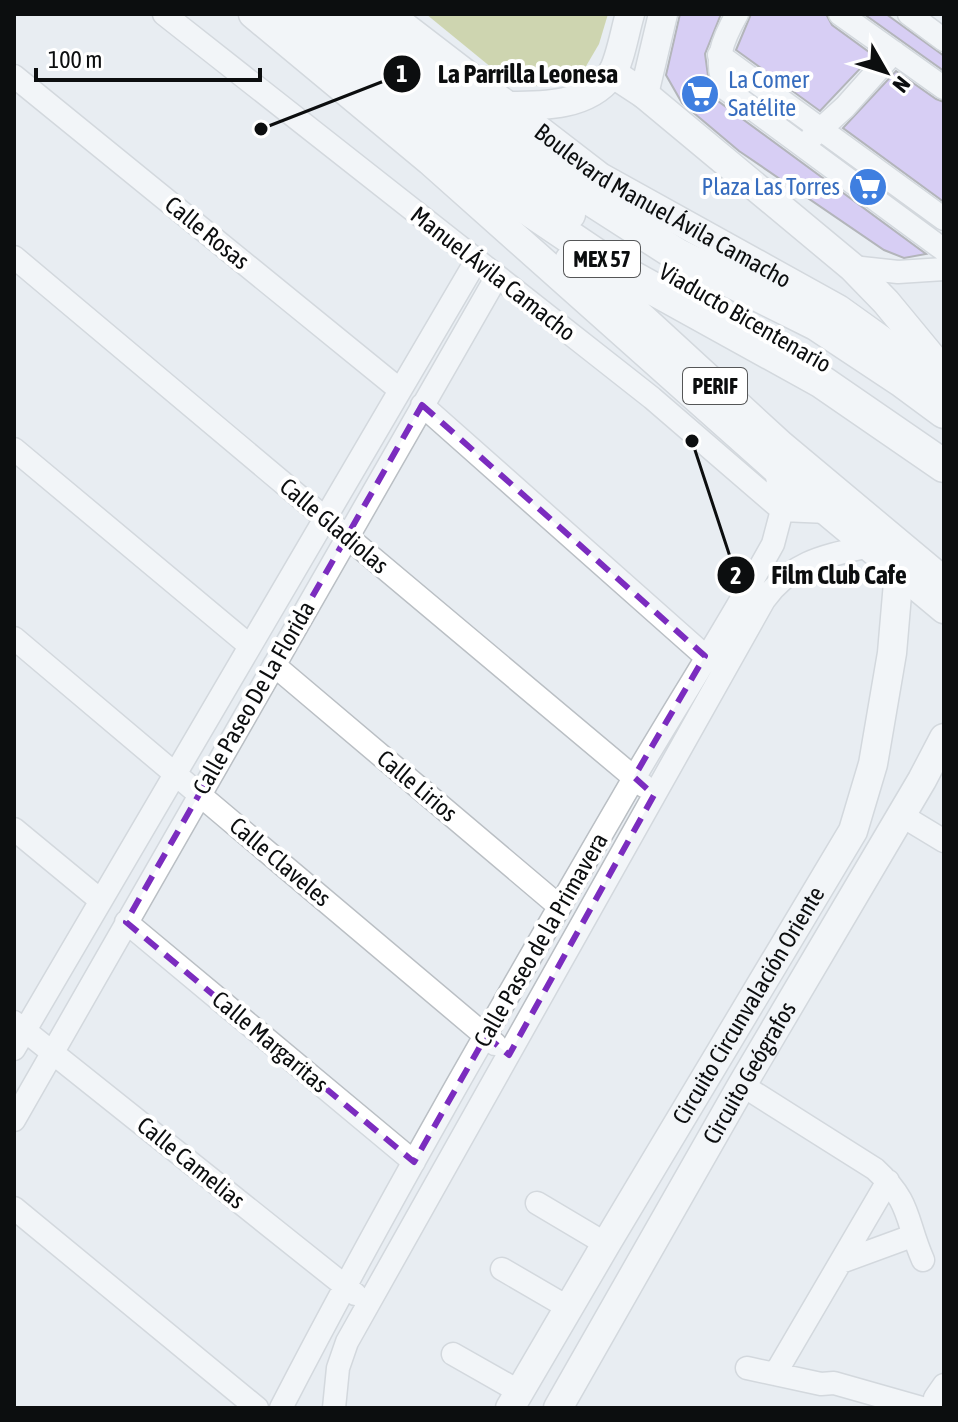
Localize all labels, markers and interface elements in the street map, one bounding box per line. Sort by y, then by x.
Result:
scale bar [36,32,260,82]
north arrow [846,32,926,112]
text: 100 m [48,46,102,73]
callout: La Parrilla Leonesa [382,49,634,99]
text: La Parrilla Leonesa [438,59,618,89]
text: 1 [396,60,408,87]
place label: La Comer Satélite [728,66,810,121]
text: N [887,71,916,98]
supermarket icon: La Comer Satélite [679,73,721,115]
street label: Boulevard Manuel Ávila Camacho [530,118,796,293]
supermarket icon: Plaza Las Torres [847,166,889,208]
place label: Plaza Las Torres [702,173,840,200]
street label: Calle Rosas [160,191,255,275]
street label: Manuel Ávila Camacho [406,201,581,346]
road number: MEX 57 [564,241,640,277]
street label: Viaducto Bicentenario [654,257,836,378]
road number: PERIF [683,368,747,404]
street label: Calle Gladiolas [275,473,394,579]
callout: Film Club Cafe [716,550,923,600]
text: Film Club Cafe [771,560,907,590]
text: 2 [730,562,742,589]
street label: Calle Paseo De La Florida [187,596,320,799]
street label: Calle Lirios [372,744,463,827]
street label: Calle Claveles [225,812,336,911]
street label: Calle Paseo de la Primavera [468,828,613,1051]
street label: Circuito Circunvalación Oriente [667,881,830,1129]
street label: Calle Margaritas [207,986,334,1098]
street label: Circuito Geógrafos [697,997,801,1149]
street label: Calle Camelias [132,1111,250,1214]

